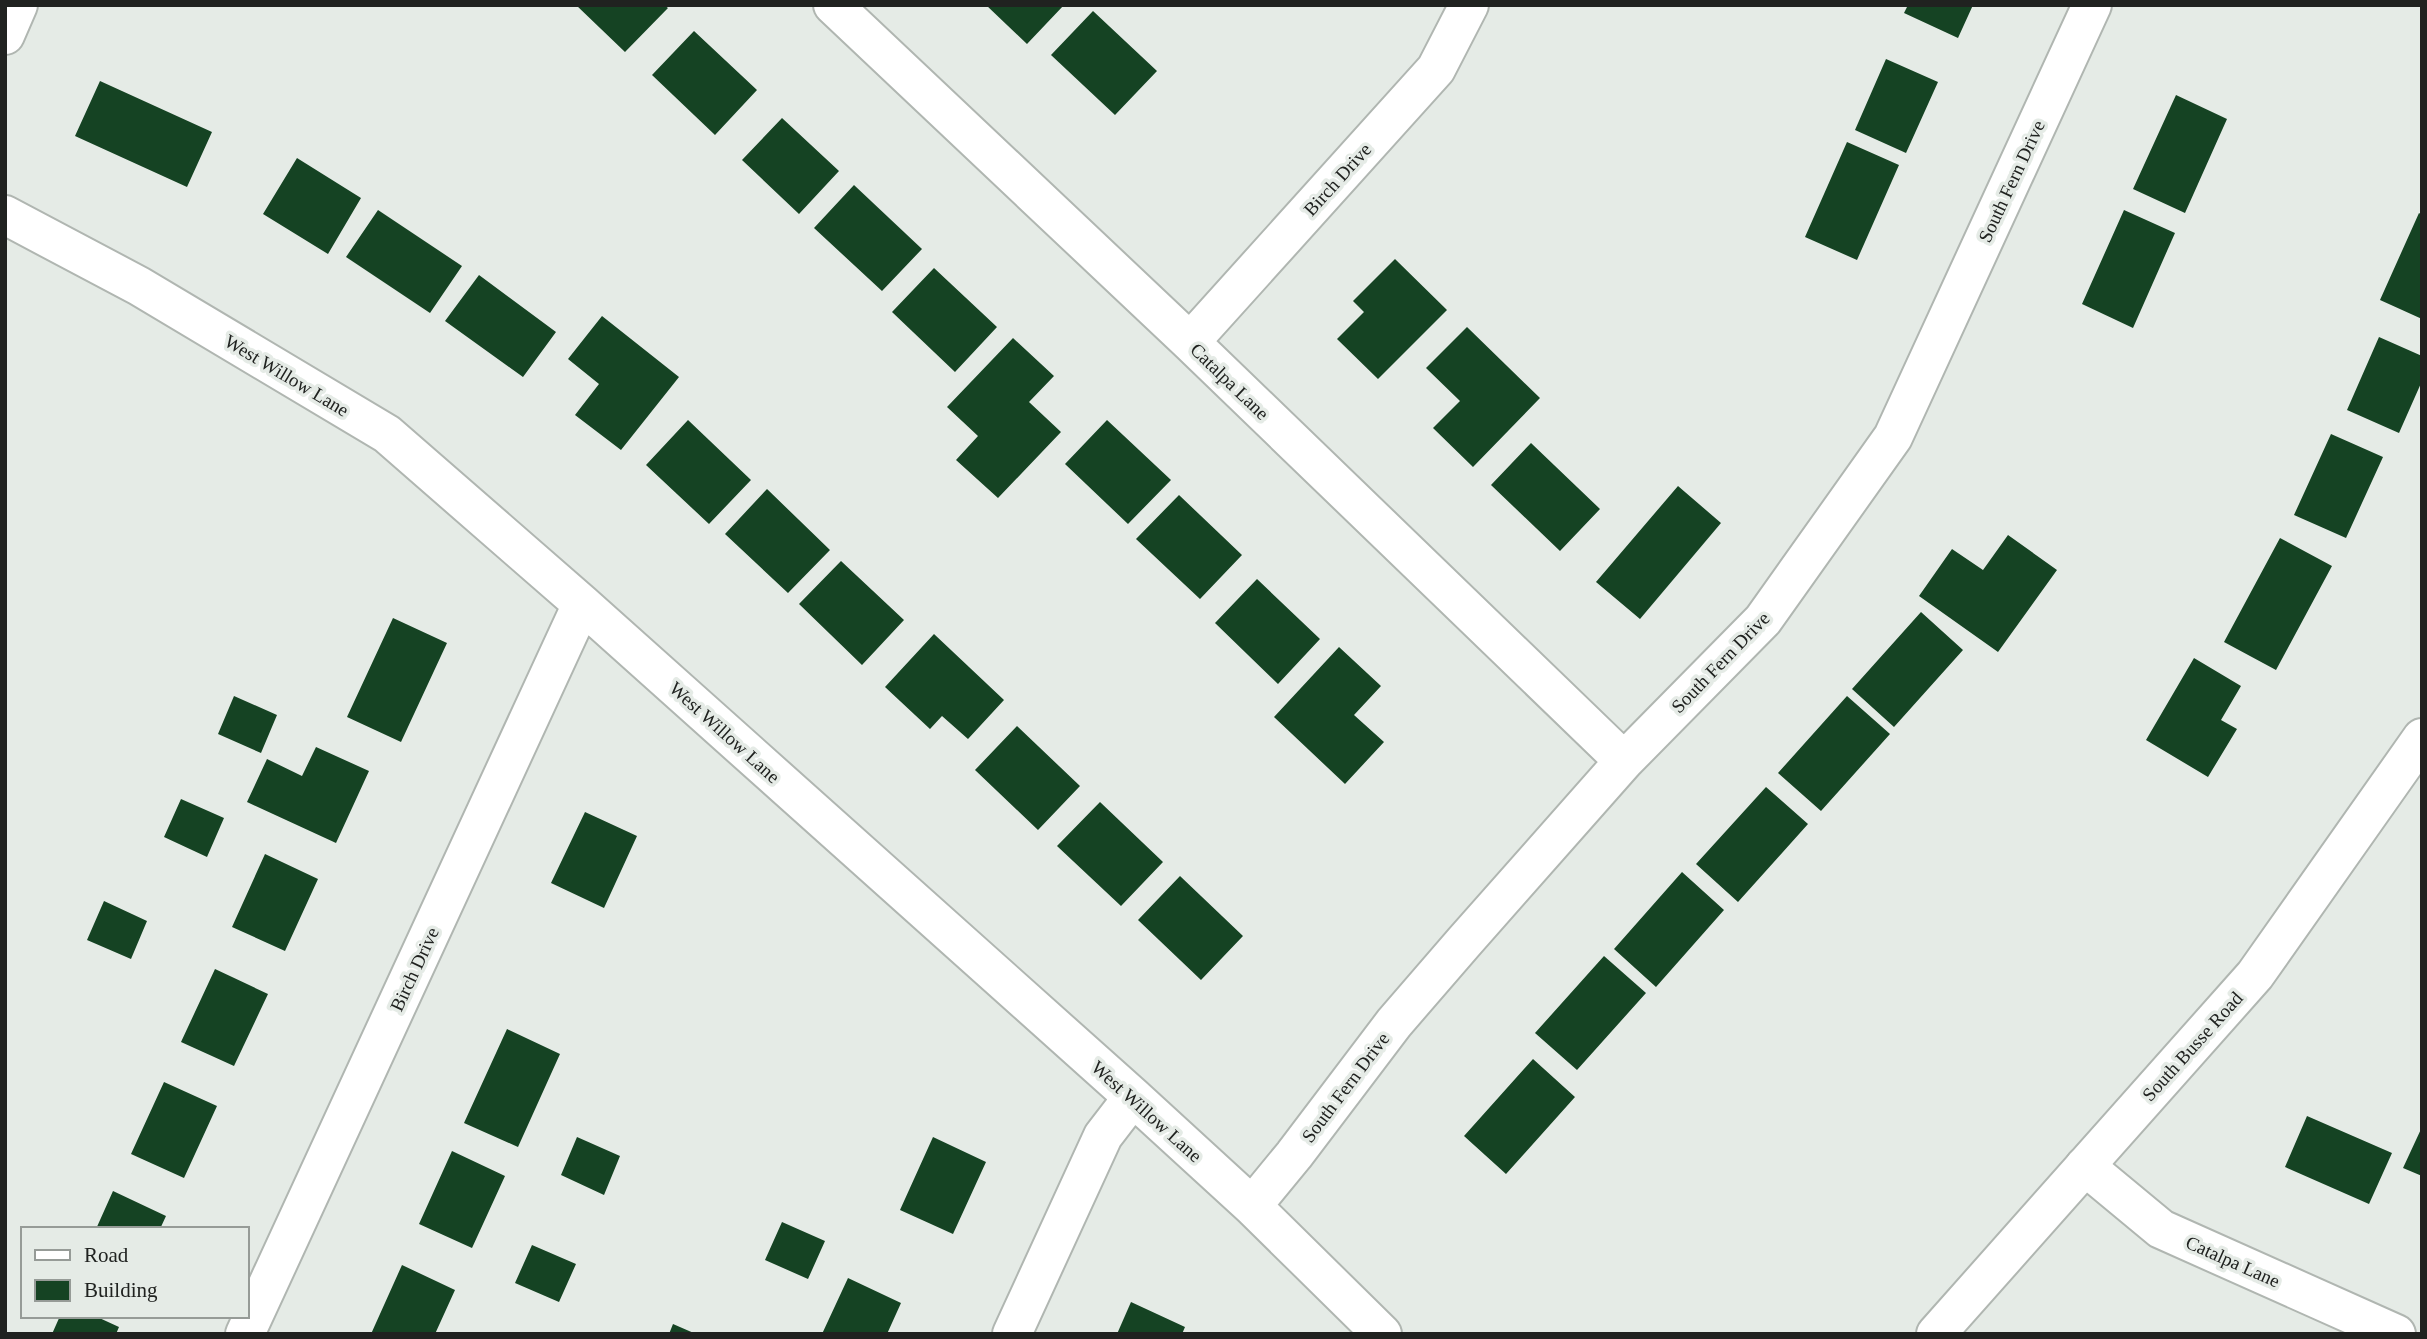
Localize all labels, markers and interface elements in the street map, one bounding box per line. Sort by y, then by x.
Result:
street label: South Fern Drive [1974,117,2049,245]
street label: Birch Drive [1299,139,1375,220]
street label: West Willow Lane [221,330,353,421]
street label: Catalpa Lane [1186,339,1273,424]
street label: South Fern Drive [1667,608,1774,717]
street label: West Willow Lane [665,677,784,787]
street label: Birch Drive [386,924,443,1015]
street label: South Busse Road [2138,987,2247,1105]
street label: South Fern Drive [1297,1028,1393,1146]
street label: West Willow Lane [1087,1056,1206,1166]
legend [21,1227,248,1318]
street label: Catalpa Lane [2182,1231,2283,1292]
text: Road [84,1243,129,1267]
text: Building [84,1278,158,1302]

